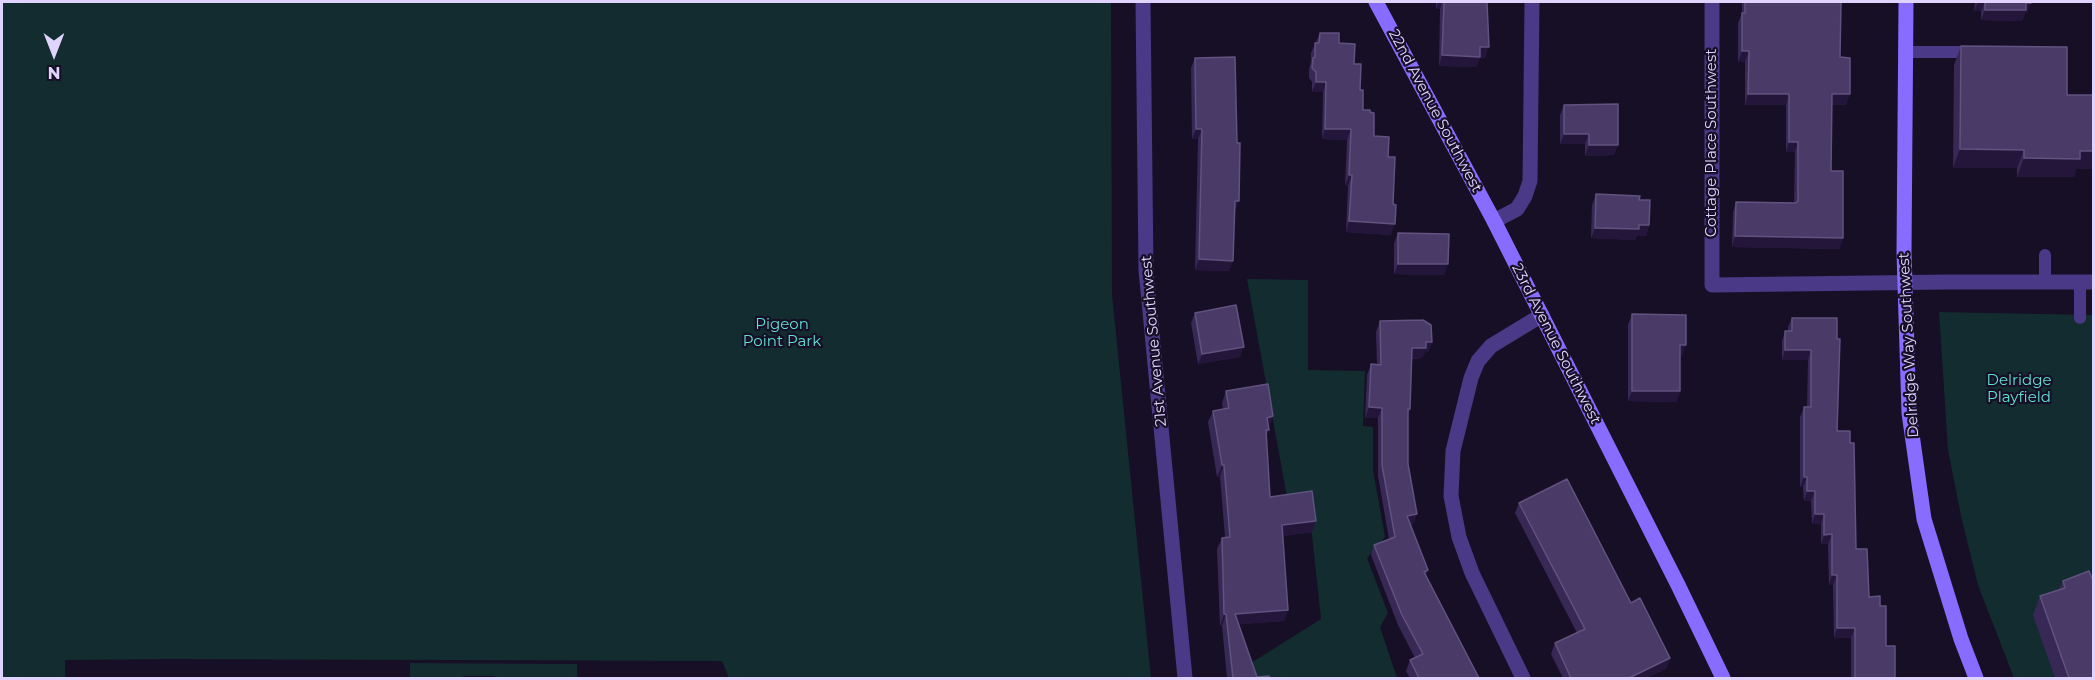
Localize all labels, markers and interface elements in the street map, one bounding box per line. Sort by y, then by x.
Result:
north arrow [24,24,84,84]
street label: 22nd Avenue Southwest [1384,26,1486,196]
street label: Cottage Place Southwest [1703,49,1721,237]
text: N [48,63,60,82]
street label: Delridge Way Southwest [1895,252,1923,438]
street label: 21st Avenue Southwest [1138,255,1170,427]
street label: 23rd Avenue Southwest [1508,261,1604,427]
park label: Pigeon Point Park [743,316,821,351]
park label: Delridge Playfield [1987,372,2051,407]

